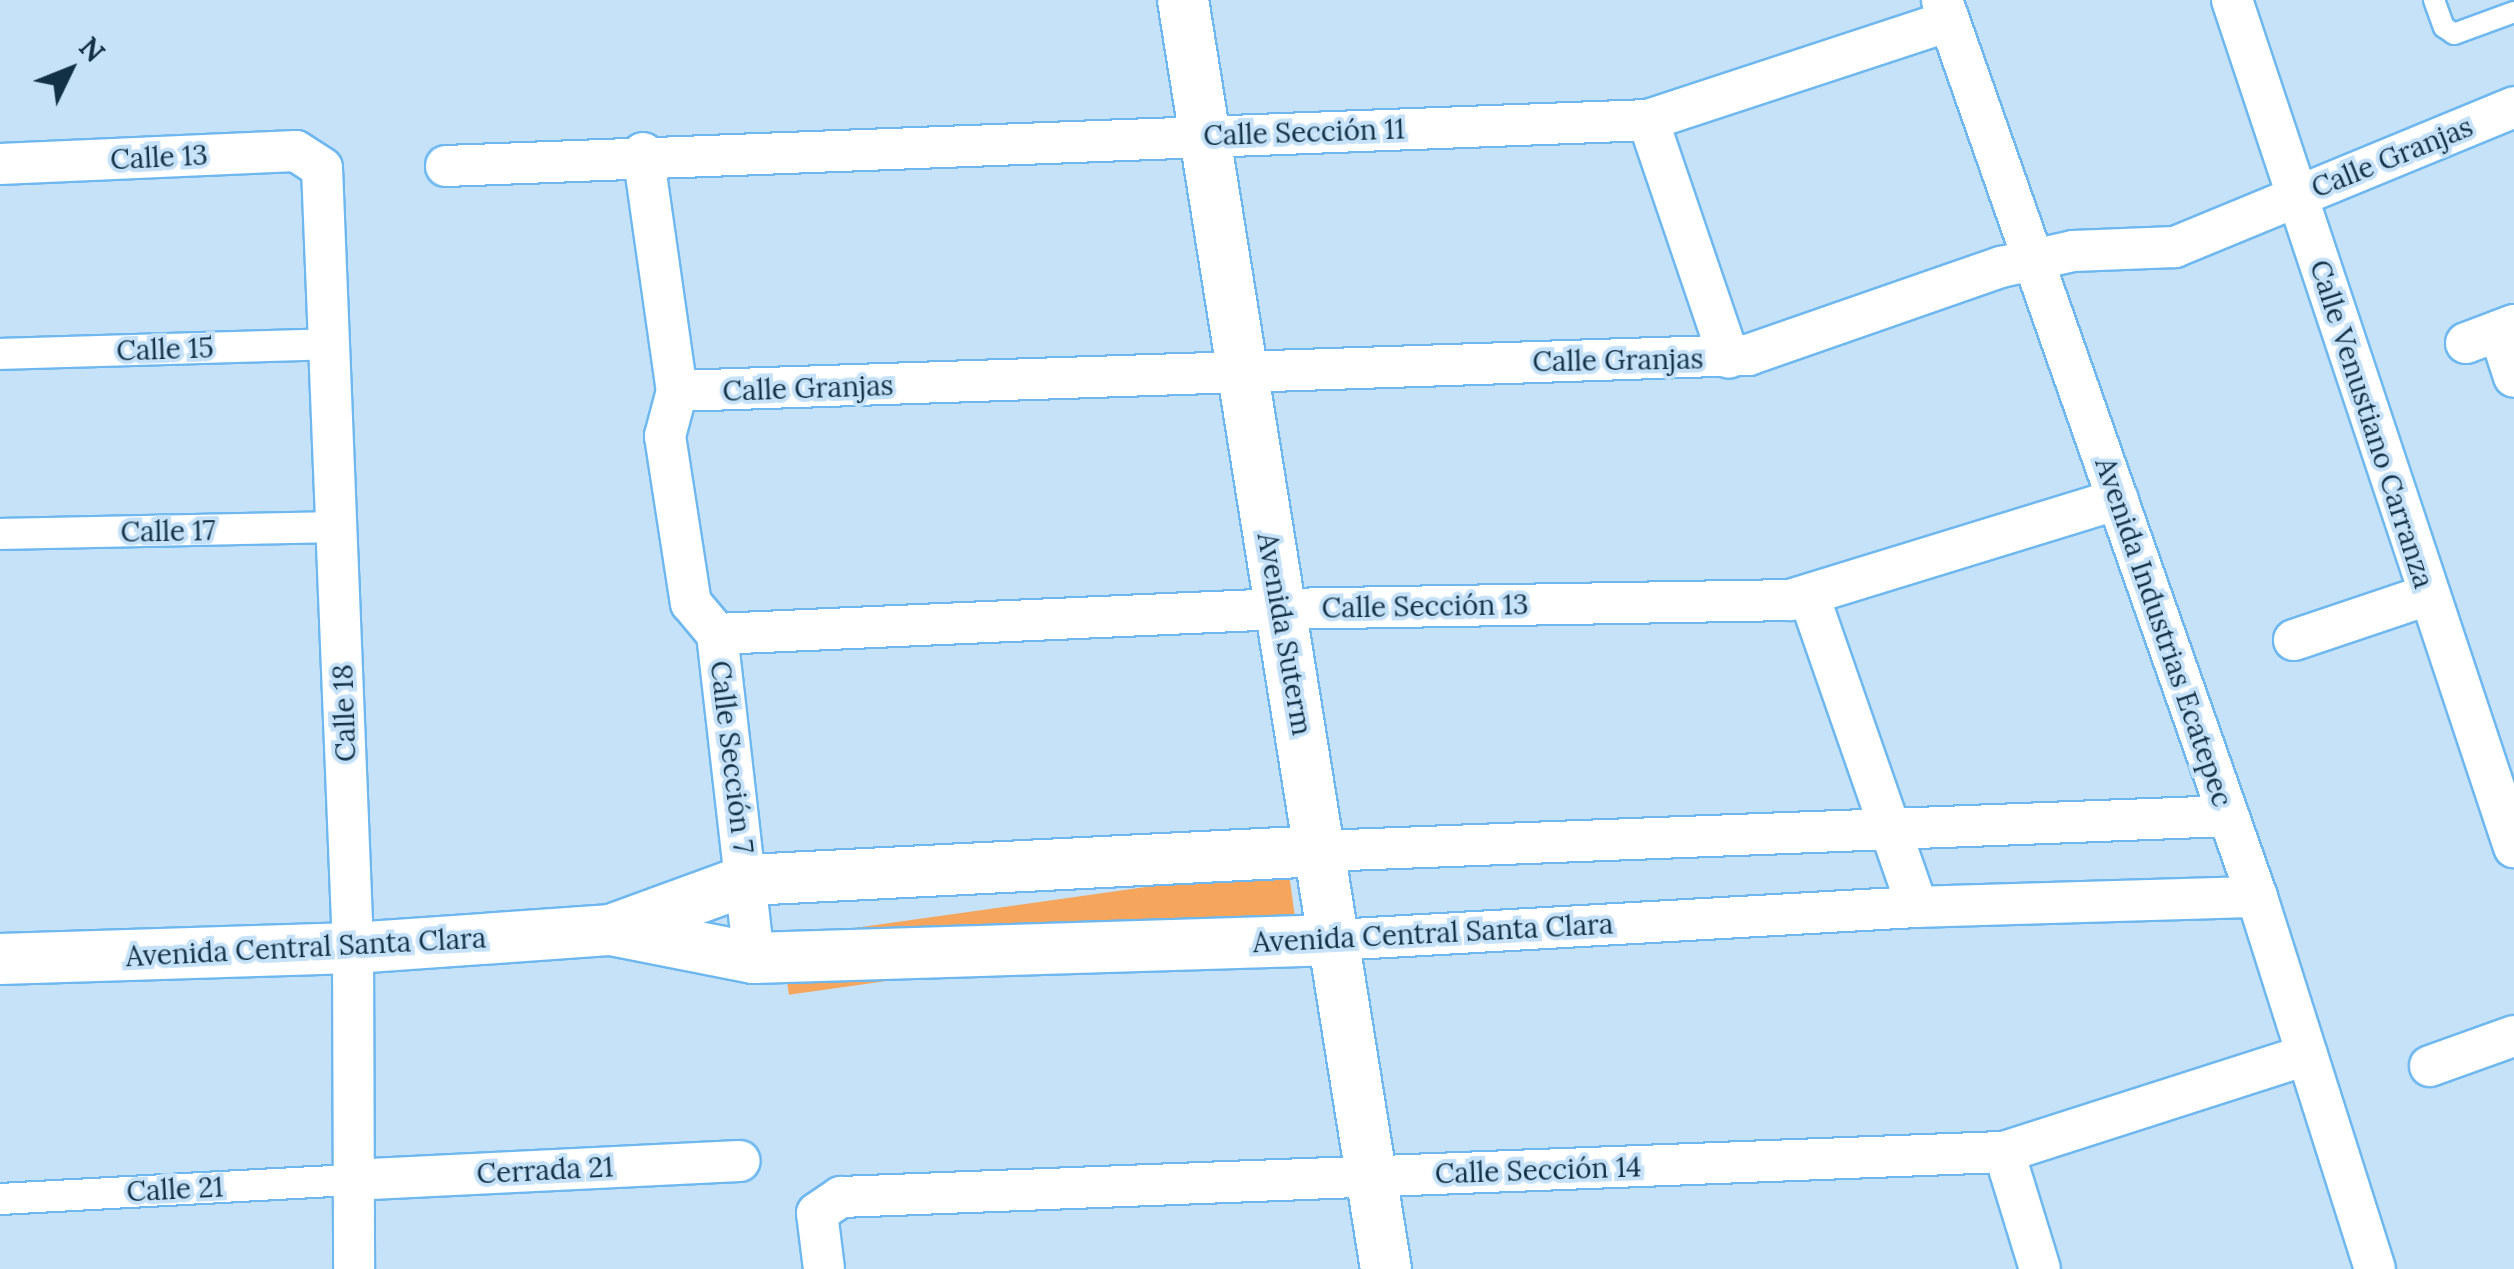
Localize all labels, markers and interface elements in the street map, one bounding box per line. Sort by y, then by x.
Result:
north arrow [20,20,120,120]
text: N [71,29,112,70]
street label: Calle Granjas [2306,109,2478,205]
street label: Calle Sección 11 [1203,112,1405,152]
street label: Calle 13 [109,138,209,176]
street label: Calle Venustiano Carranza [2303,256,2441,592]
street label: Calle 15 [116,331,214,367]
street label: Calle Granjas [1532,342,1704,378]
street label: Calle Granjas [722,368,894,408]
street label: Avenida Industrias Ecatepec [2088,453,2240,811]
street label: Calle 17 [120,513,216,549]
street label: Avenida Suterm [1251,530,1319,738]
street label: Calle Sección 13 [1321,587,1529,625]
street label: Calle Sección 7 [704,659,760,855]
street label: Calle 18 [326,664,362,762]
street label: Avenida Central Santa Clara [1252,907,1614,959]
street label: Avenida Central Santa Clara [125,921,487,973]
street label: Cerrada 21 [476,1150,614,1190]
street label: Calle Sección 14 [1434,1150,1642,1190]
street label: Calle 21 [126,1170,224,1208]

